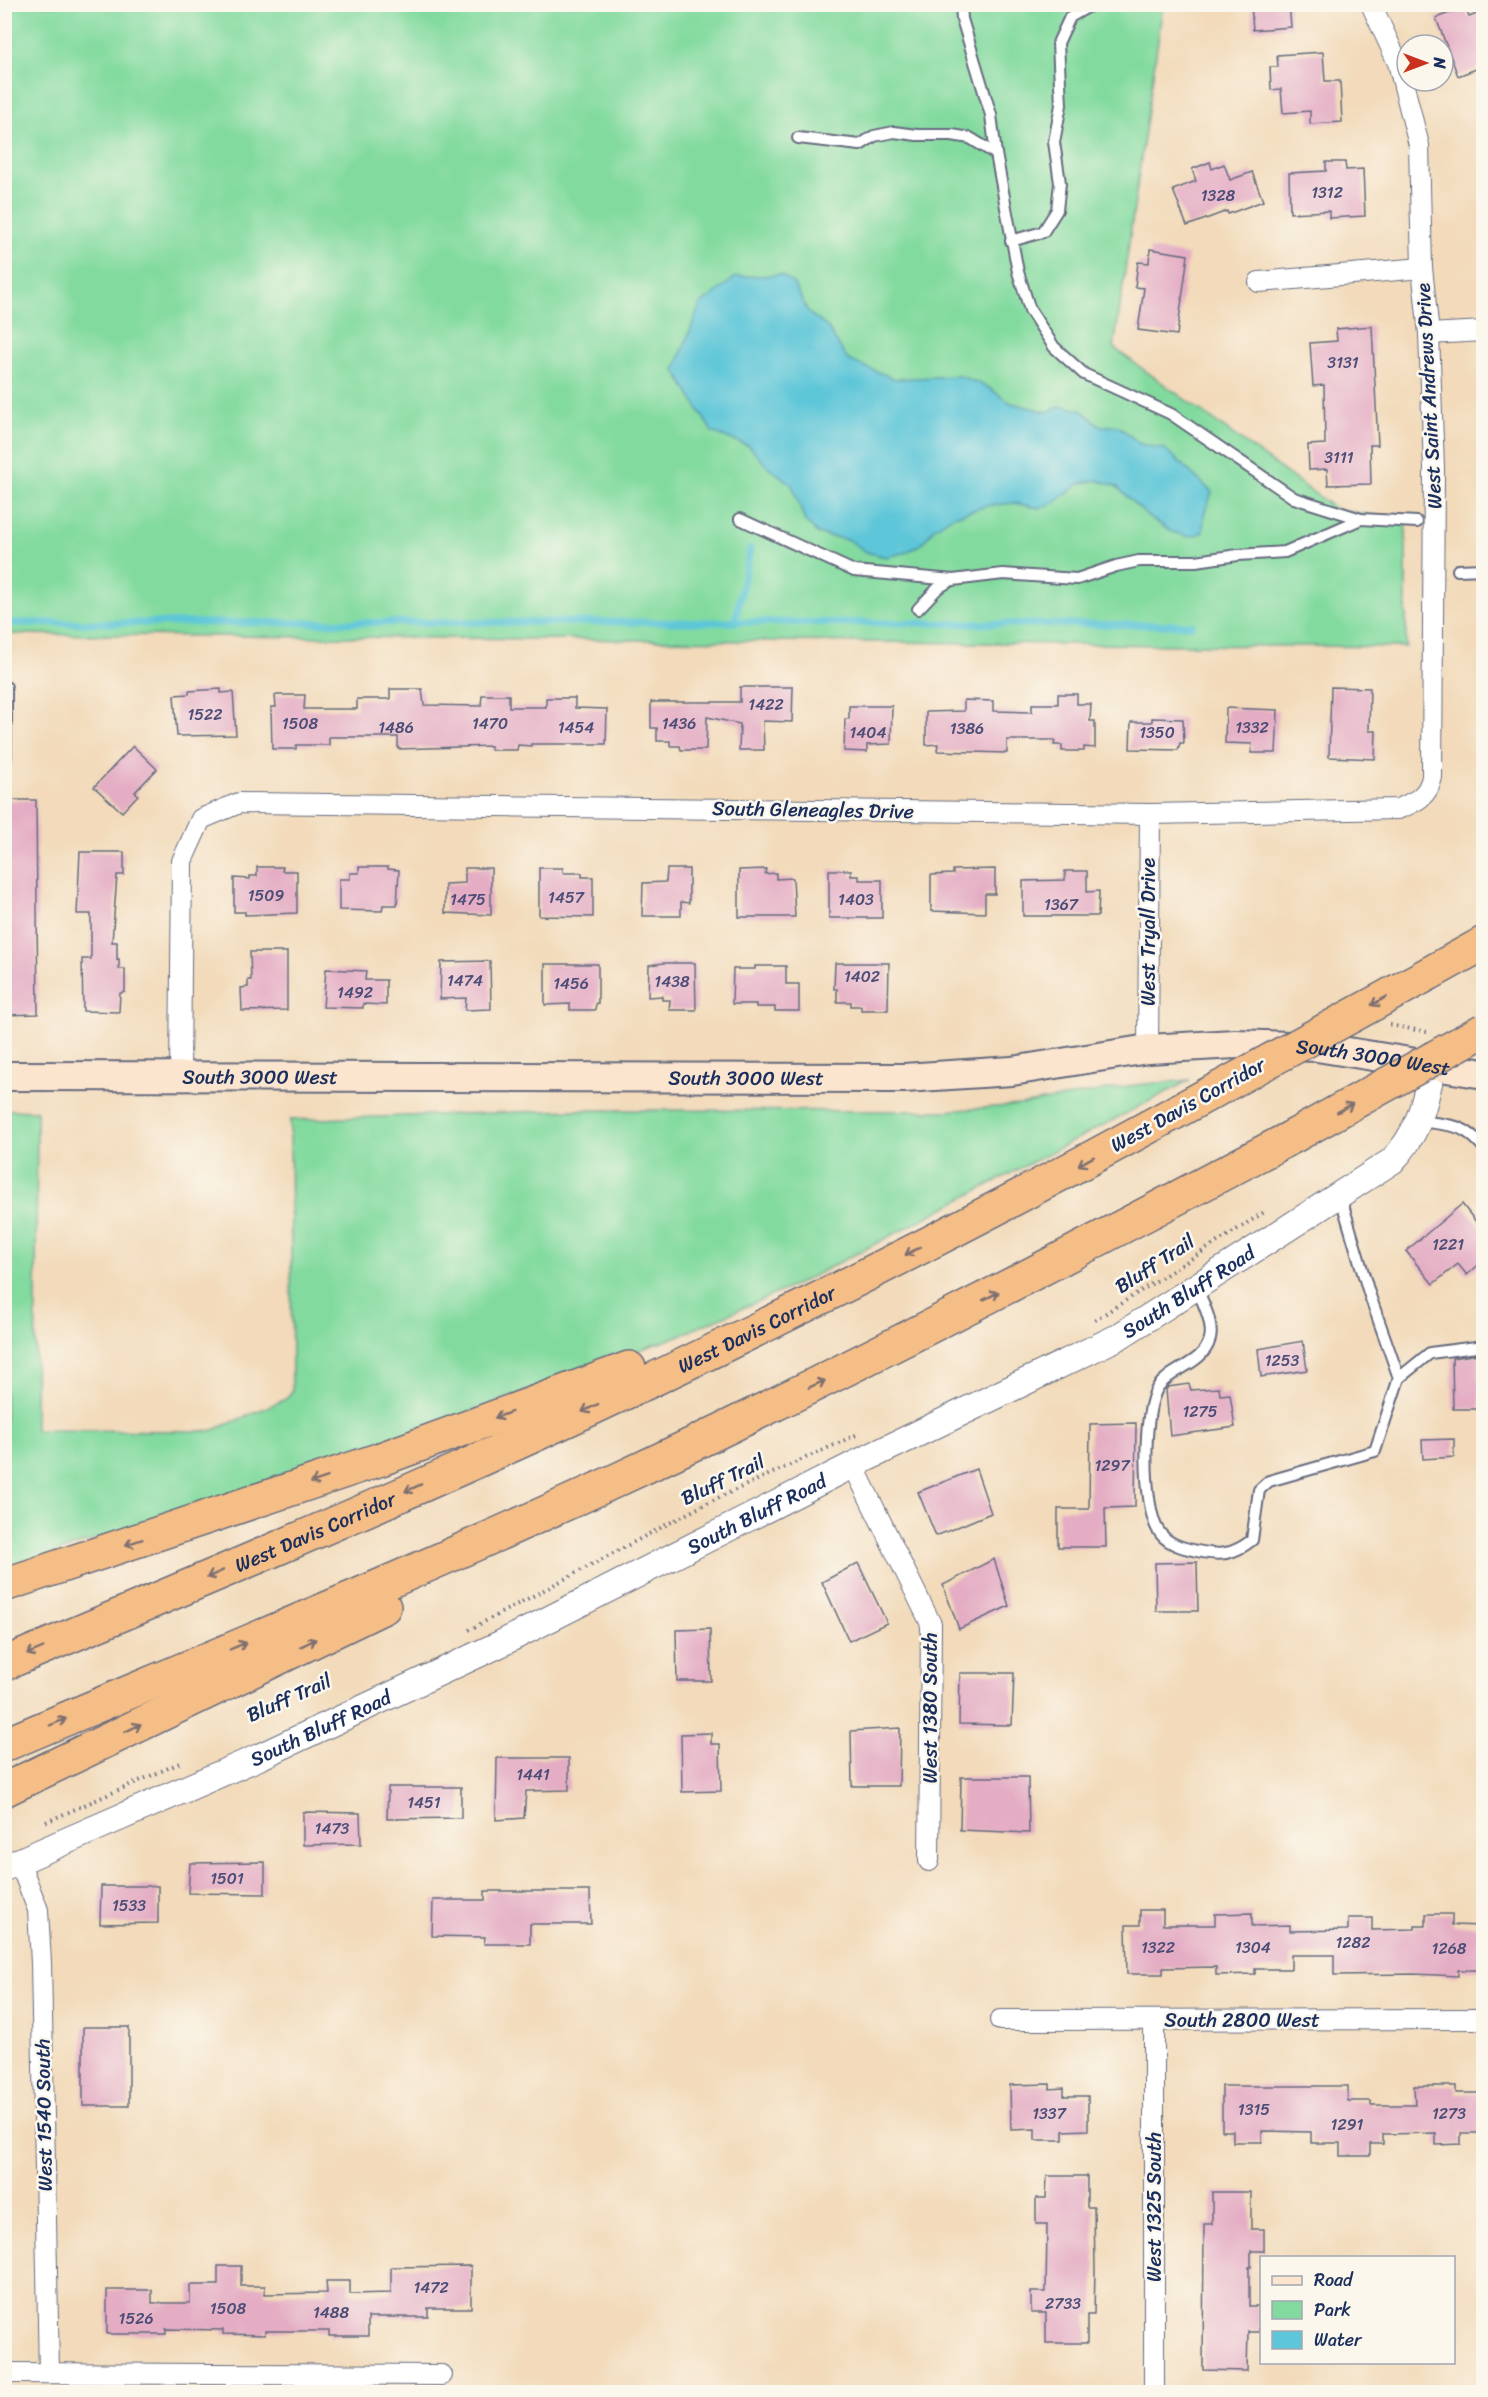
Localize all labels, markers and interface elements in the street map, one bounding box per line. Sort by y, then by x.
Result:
north arrow [1395,33,1455,93]
text: N [1425,56,1454,69]
house number: 1312 [1311,178,1343,207]
house number: 1328 [1201,181,1236,210]
street label: West Saint Andrews Drive [1406,282,1452,510]
house number: 3131 [1327,348,1359,377]
house number: 3111 [1324,443,1354,472]
house number: 1422 [748,690,784,719]
house number: 1522 [187,700,223,729]
house number: 1508 [282,709,319,738]
house number: 1470 [472,709,508,738]
house number: 1436 [662,709,696,738]
house number: 1486 [378,713,414,742]
house number: 1454 [558,713,594,742]
house number: 1332 [1235,713,1269,742]
house number: 1386 [950,714,984,743]
house number: 1404 [850,718,886,747]
house number: 1350 [1139,718,1175,747]
street label: South Gleneagles Drive [712,791,914,829]
street label: West Tryall Drive [1131,858,1166,1006]
house number: 1509 [248,881,284,910]
house number: 1457 [548,883,585,912]
house number: 1475 [450,885,486,914]
house number: 1403 [838,885,874,914]
house number: 1367 [1044,890,1079,919]
house number: 1402 [844,962,880,991]
house number: 1474 [447,966,483,995]
house number: 1438 [654,967,690,996]
house number: 1456 [553,969,589,998]
house number: 1492 [337,978,373,1007]
one-way arrow [1370,996,1388,1007]
street label: South 3000 West [1295,1029,1453,1086]
street label: West Davis Corridor [1104,1047,1274,1162]
street label: South 3000 West [182,1059,338,1094]
street label: South 3000 West [668,1060,824,1095]
one-way arrow [1337,1101,1354,1113]
one-way arrow [1078,1155,1095,1167]
street label: Bluff Trail [1108,1225,1203,1303]
house number: 1221 [1432,1230,1464,1259]
street label: South Bluff Road [1115,1235,1263,1348]
one-way arrow [905,1246,923,1257]
street label: West Davis Corridor [671,1275,844,1383]
one-way arrow [982,1289,1000,1301]
house number: 1253 [1265,1346,1300,1375]
one-way arrow [808,1378,826,1390]
house number: 1275 [1182,1397,1218,1426]
one-way arrow [582,1402,600,1414]
one-way arrow [494,1410,513,1421]
street label: Bluff Trail [675,1444,771,1516]
house number: 1297 [1094,1451,1130,1480]
street label: South Bluff Road [681,1463,834,1564]
one-way arrow [310,1475,329,1486]
street label: West Davis Corridor [229,1481,403,1582]
one-way arrow [404,1483,422,1494]
one-way arrow [125,1538,144,1549]
one-way arrow [206,1569,224,1581]
street label: West 1380 South [913,1633,948,1783]
one-way arrow [299,1637,317,1649]
one-way arrow [228,1640,247,1651]
one-way arrow [27,1646,45,1657]
street label: Bluff Trail [241,1664,338,1732]
street label: South Bluff Road [244,1679,398,1776]
one-way arrow [49,1716,67,1727]
one-way arrow [123,1722,141,1734]
house number: 1441 [516,1760,550,1789]
house number: 1451 [407,1788,441,1817]
house number: 1473 [315,1814,350,1843]
house number: 1501 [210,1864,244,1893]
house number: 1533 [112,1891,146,1920]
house number: 1282 [1336,1928,1370,1957]
house number: 1322 [1141,1933,1175,1962]
house number: 1304 [1235,1933,1271,1962]
house number: 1268 [1432,1934,1467,1963]
street label: South 2800 West [1164,2003,1320,2038]
street label: West 1540 South [25,2038,63,2192]
house number: 1315 [1238,2095,1270,2124]
house number: 1337 [1032,2099,1067,2128]
house number: 1273 [1432,2099,1466,2128]
house number: 1291 [1331,2110,1364,2139]
street label: West 1325 South [1137,2132,1172,2282]
legend [1260,2256,1455,2364]
text: Road [1314,2264,1354,2296]
house number: 1472 [413,2273,449,2302]
house number: 2733 [1045,2289,1081,2318]
house number: 1508 [210,2294,247,2323]
text: Park [1314,2294,1351,2326]
house number: 1488 [313,2298,349,2327]
house number: 1526 [119,2304,153,2333]
text: Water [1314,2324,1363,2356]

